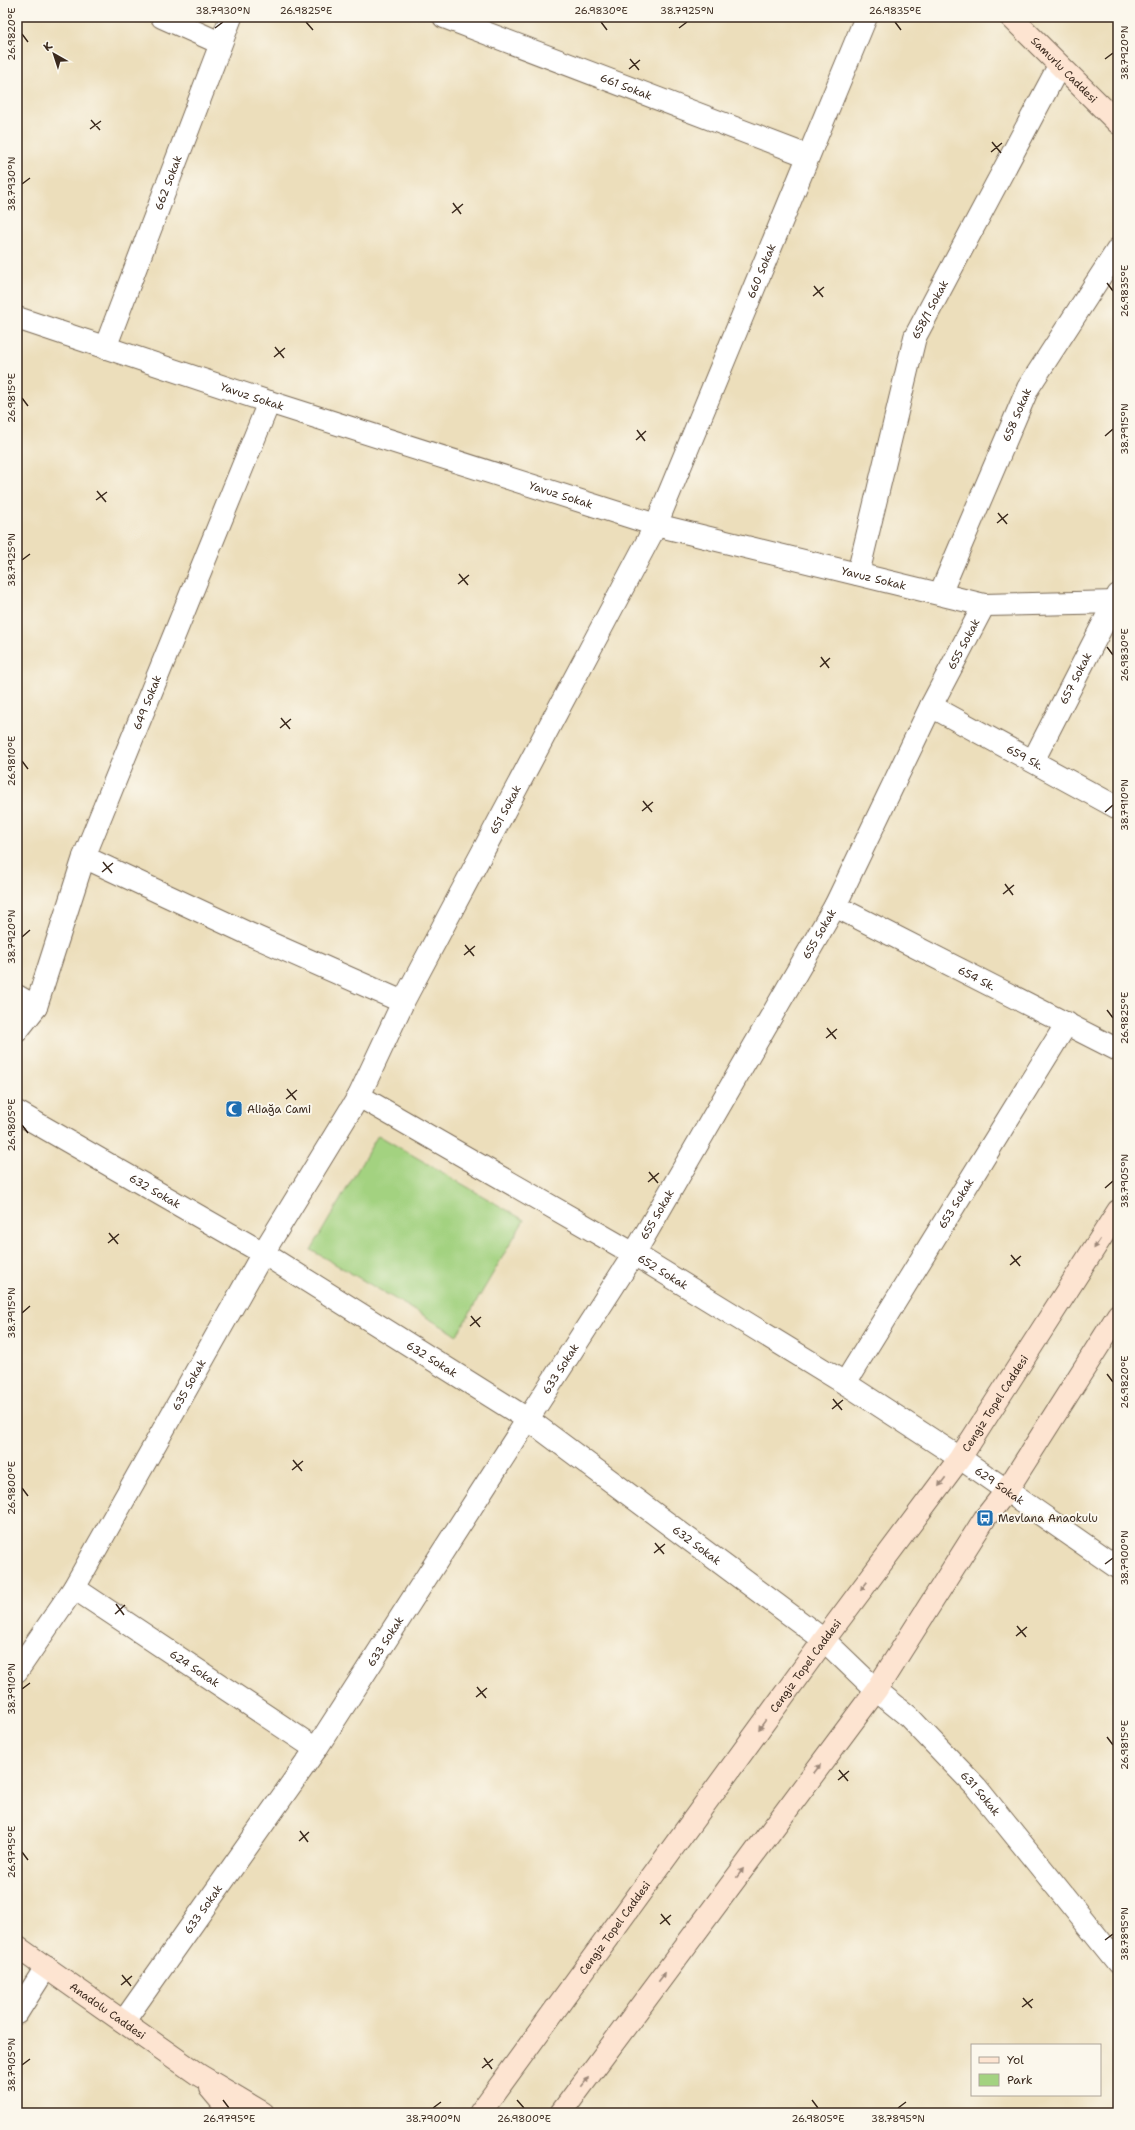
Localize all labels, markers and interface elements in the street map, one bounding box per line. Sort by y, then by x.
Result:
text: 38.7930°N [196,4,250,17]
text: 26.9825°E [280,4,332,17]
text: 26.9830°E [574,4,628,17]
text: 38.7925°N [660,4,714,17]
text: 26.9835°E [869,4,921,17]
text: 26.9820°E [5,7,18,61]
text: 38.7920°N [1118,26,1131,80]
street label: Samurlu Caddesi [1028,33,1101,106]
north arrow [34,34,74,74]
text: K [40,38,56,55]
street label: 661 Sokak [598,70,654,103]
street label: 662 Sokak [151,153,185,212]
text: 38.7930°N [5,157,18,211]
street label: 660 Sokak [743,241,779,301]
text: 26.9835°E [1118,265,1131,317]
street label: 658/1 Sokak [908,277,952,342]
text: 26.9815°E [5,373,18,423]
street label: Yavuz Sokak [219,379,286,414]
street label: 658 Sokak [999,386,1035,444]
text: 38.7915°N [1118,403,1131,455]
street label: Yavuz Sokak [527,478,595,512]
text: 38.7925°N [5,533,18,587]
street label: Yavuz Sokak [840,563,908,593]
street label: 655 Sokak [944,616,983,672]
text: 26.9830°E [1118,628,1131,682]
street label: 657 Sokak [1056,650,1095,707]
street label: 649 Sokak [129,673,165,732]
text: 26.9810°E [5,736,18,786]
street label: 659 Sk. [1004,741,1046,773]
text: 38.7910°N [1118,779,1131,831]
street label: 651 Sokak [486,782,524,837]
street label: 655 Sokak [798,906,839,962]
text: 38.7920°N [5,910,18,964]
street label: 654 Sk. [955,962,998,994]
text: 26.9825°E [1118,992,1131,1044]
text: 26.9805°E [5,1098,18,1152]
mosque icon: Aliağa Cami [224,1099,244,1119]
place label: Aliağa Cami [247,1102,311,1117]
text: 38.7905°N [1118,1154,1131,1208]
street label: 632 Sokak [126,1170,183,1212]
street label: 653 Sokak [934,1175,977,1231]
street label: 655 Sokak [636,1186,677,1242]
one-way arrow [1093,1239,1101,1249]
street label: 652 Sokak [635,1251,691,1293]
text: 38.7915°N [5,1287,18,1339]
street label: 632 Sokak [404,1338,460,1381]
street label: 633 Sokak [539,1341,582,1397]
street label: Cengiz Topel Caddesi [958,1352,1032,1455]
text: 26.9820°E [1118,1355,1131,1409]
street label: 635 Sokak [168,1356,209,1413]
text: 26.9800°E [5,1461,18,1515]
street label: 629 Sokak [972,1463,1027,1508]
one-way arrow [938,1476,946,1487]
bus stop icon: Mevlana Anaokulu [975,1508,995,1528]
place label: Mevlana Anaokulu [998,1511,1098,1526]
street label: 632 Sokak [669,1522,724,1568]
text: 38.7900°N [1118,1530,1131,1586]
one-way arrow [860,1581,868,1591]
street label: 633 Sokak [363,1613,407,1669]
street label: Cengiz Topel Caddesi [766,1616,845,1716]
street label: 624 Sokak [167,1646,223,1690]
text: 38.7910°N [5,1663,18,1715]
one-way arrow [758,1719,766,1730]
text: 26.9815°E [1118,1720,1131,1770]
one-way arrow [813,1763,822,1774]
street label: 631 Sokak [957,1768,1004,1819]
text: 26.9795°E [5,1826,18,1878]
one-way arrow [736,1868,744,1878]
street label: Cengiz Topel Caddesi [576,1878,654,1978]
street label: 633 Sokak [180,1881,226,1937]
text: 38.7895°N [1118,1907,1131,1961]
one-way arrow [658,1972,666,1983]
street label: Anadolu Caddesi [67,1979,149,2043]
text: 38.7905°N [5,2038,18,2092]
legend [971,2044,1101,2096]
text: Yol [1007,2052,1024,2068]
text: Park [1007,2072,1033,2088]
one-way arrow [580,2076,589,2087]
text: 26.9795°E [203,2112,255,2125]
text: 38.7900°N [405,2112,461,2125]
text: 26.9800°E [497,2112,551,2125]
text: 26.9805°E [791,2112,845,2125]
text: 38.7895°N [871,2112,925,2125]

